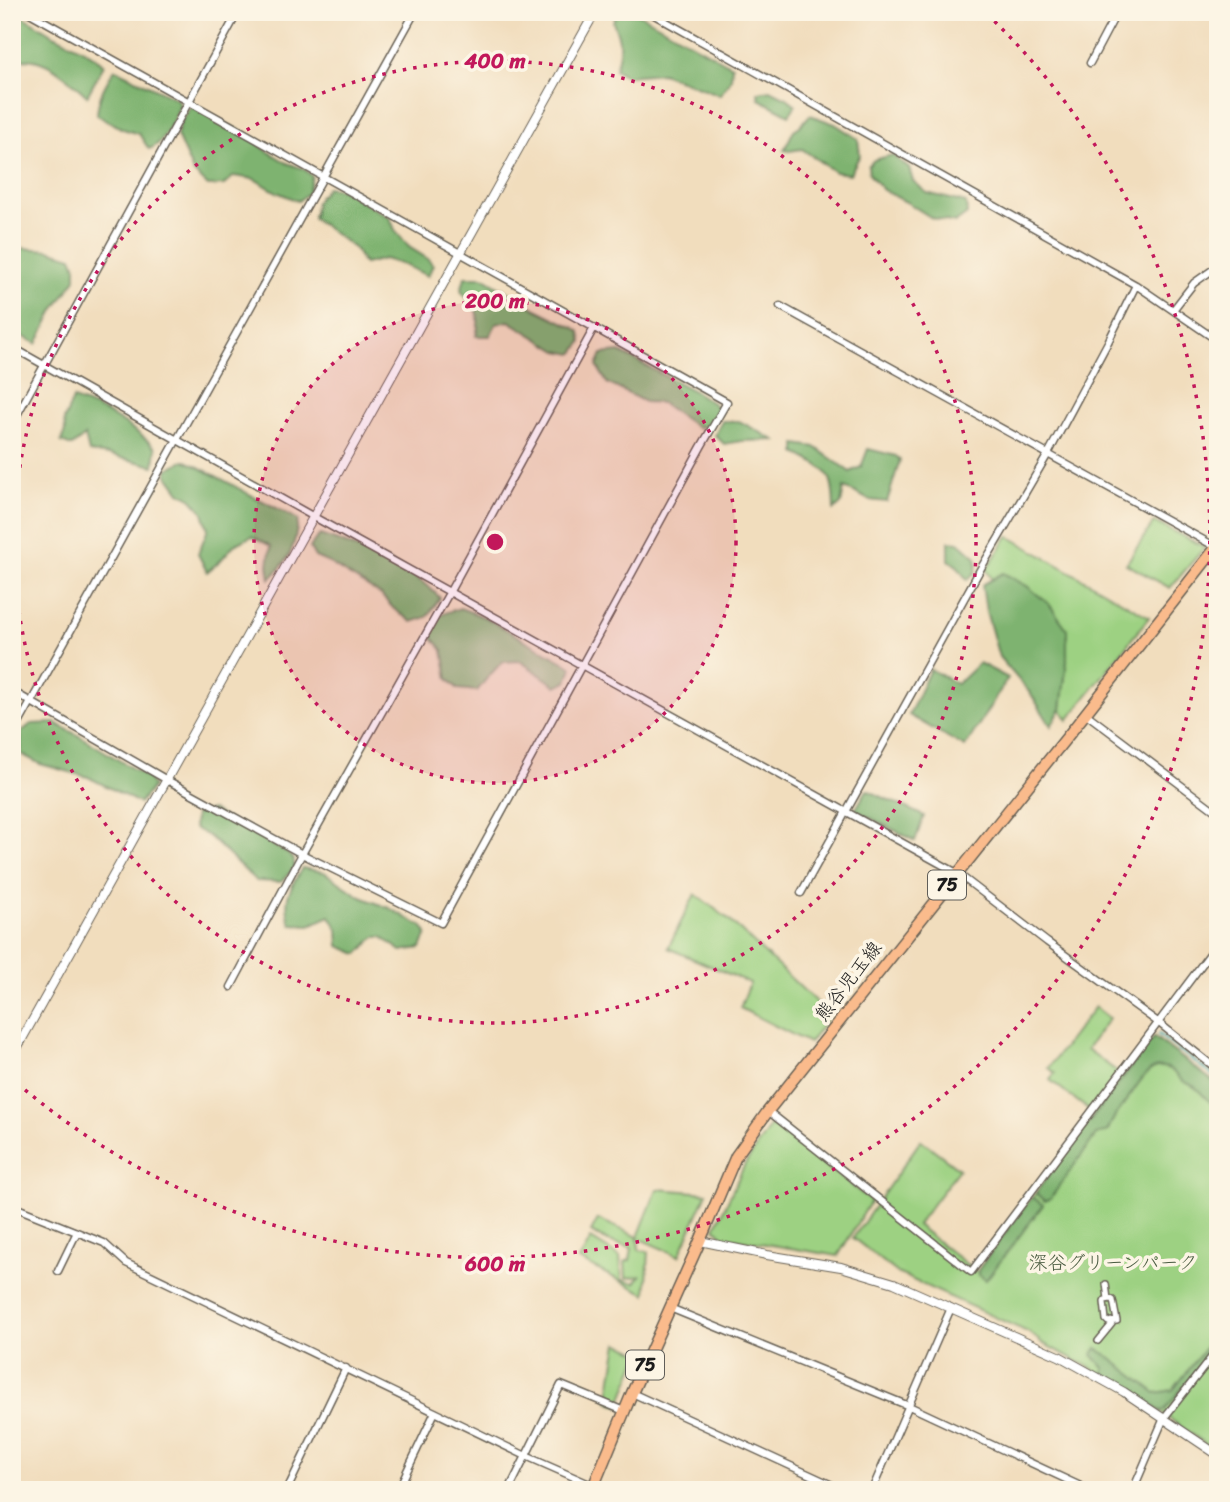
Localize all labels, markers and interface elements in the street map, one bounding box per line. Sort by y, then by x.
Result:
text: 400 m [463,42,526,80]
text: 200 m [464,282,526,320]
centre of rings [483,530,507,554]
road number: 75 [928,870,966,900]
street label: 熊谷児玉線 [806,933,890,1029]
text: 600 m [464,1245,526,1283]
park label: 深谷グリーンパーク [1028,1246,1198,1279]
road number: 75 [626,1350,664,1380]

